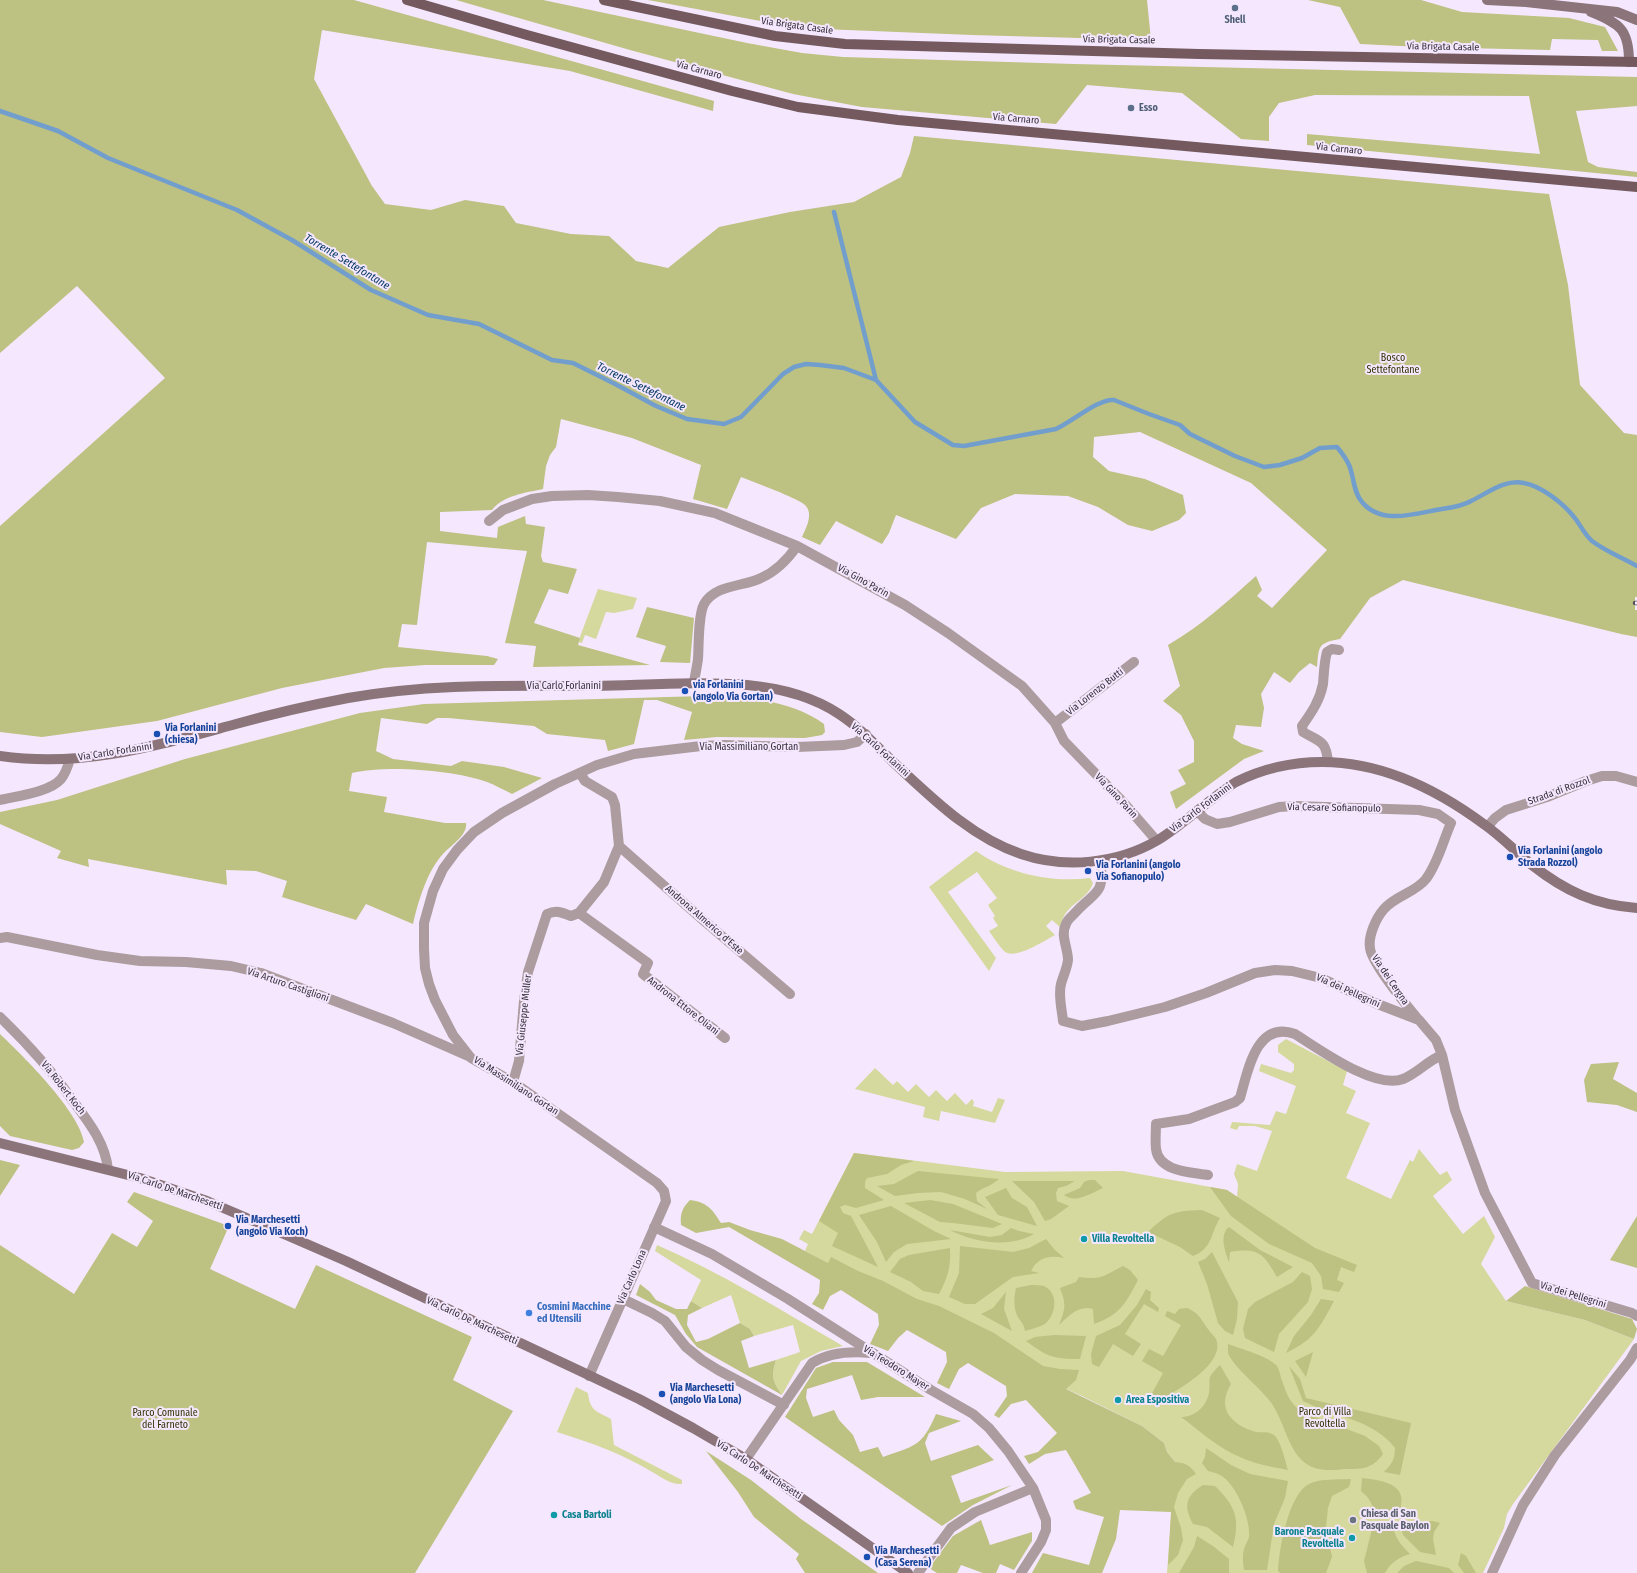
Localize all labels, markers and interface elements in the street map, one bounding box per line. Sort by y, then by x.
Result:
marker: Shell [1230,3,1240,13]
place label: Shell [1225,14,1245,26]
street label: Via Brigata Casale [760,15,834,37]
street label: Via Brigata Casale [1083,33,1155,47]
street label: Via Brigata Casale [1407,40,1479,54]
street label: Via Carnaro [675,58,723,82]
place label: Esso [1139,102,1158,114]
marker: Esso [1126,103,1136,113]
street label: Via Carnaro [992,111,1040,127]
street label: Via Carnaro [1315,141,1363,157]
water label: Torrente Settefontane [302,231,392,293]
park label: Bosco Settefontane [1366,352,1420,376]
water label: Torrente Settefontane [594,360,688,414]
street label: Via Gino Parin [835,562,891,600]
street label: Via Lorenzo Butti [1064,666,1126,718]
place label: via Forlanini (angolo Via Gortan) [693,679,773,702]
street label: Via Carlo Forlanini [527,680,601,692]
marker: via Forlanini (angolo Via Gortan) [680,686,690,696]
street label: Via Carlo Forlanini [848,721,912,779]
place label: Via Forlanini (chiesa) [165,722,216,746]
marker: Via Forlanini (chiesa) [152,729,162,739]
street label: Via Carlo Forlanini [77,740,153,764]
street label: Via Massimiliano Gortan [700,741,798,753]
street label: Via Gino Parin [1092,771,1140,821]
street label: Strada di Rozzol [1526,774,1592,808]
street label: Via Carlo Forlanini [1168,781,1234,835]
street label: Via Cesare Sofianopulo [1287,801,1381,815]
place label: Via Forlanini (angolo Strada Rozzol) [1518,845,1603,868]
marker: Via Forlanini (angolo Strada Rozzol) [1505,852,1515,862]
place label: Via Forlanini (angolo Via Sofianopulo) [1096,859,1181,882]
marker: Via Forlanini (angolo Via Sofianopulo) [1083,866,1093,876]
street label: Androna Almerico d'Este [663,883,745,957]
street label: Via dei Cergna [1369,953,1411,1007]
street label: Via Arturo Castiglioni [246,965,330,1005]
street label: Via dei Pellegrini [1314,972,1382,1010]
street label: Via Giuseppe Müller [514,974,534,1056]
street label: Androna Ettore Oliani [645,974,721,1038]
street label: Via Massimiliano Gortan [471,1054,561,1118]
street label: Via Robert Koch [38,1059,88,1117]
street label: Via Carlo De Marchesetti [126,1169,224,1213]
place label: Via Marchesetti (angolo Via Koch) [236,1214,308,1238]
marker: Via Marchesetti (angolo Via Koch) [223,1221,233,1231]
place label: Villa Revoltella [1092,1233,1154,1245]
marker: Villa Revoltella [1079,1234,1089,1244]
street label: Via Carlo Lona [615,1248,649,1306]
street label: Via dei Pellegrini [1538,1279,1608,1311]
street label: Via Carlo De Marchesetti [424,1295,520,1347]
place label: Cosmini Macchine ed Utensili [537,1301,611,1324]
marker: Cosmini Macchine ed Utensili [524,1308,534,1318]
street label: Via Teodoro Mayer [861,1343,931,1393]
place label: Via Marchesetti (angolo Via Lona) [670,1382,741,1406]
marker: Via Marchesetti (angolo Via Lona) [657,1389,667,1399]
place label: Area Espositiva [1126,1394,1189,1406]
marker: Area Espositiva [1113,1395,1123,1405]
park label: Parco di Villa Revoltella [1299,1406,1351,1430]
park label: Parco Comunale del Farneto [132,1407,198,1430]
street label: Via Carlo De Marchesetti [714,1438,804,1502]
place label: Chiesa di San Pasquale Baylon [1361,1508,1429,1532]
place label: Casa Bartoli [562,1509,612,1521]
marker: Casa Bartoli [549,1510,559,1520]
marker: Chiesa di San Pasquale Baylon [1348,1515,1358,1525]
place label: Barone Pasquale Revoltella [1275,1526,1344,1550]
marker: Barone Pasquale Revoltella [1347,1533,1357,1543]
place label: Via Marchesetti (Casa Serena) [875,1545,939,1568]
marker: Via Marchesetti (Casa Serena) [862,1552,872,1562]

